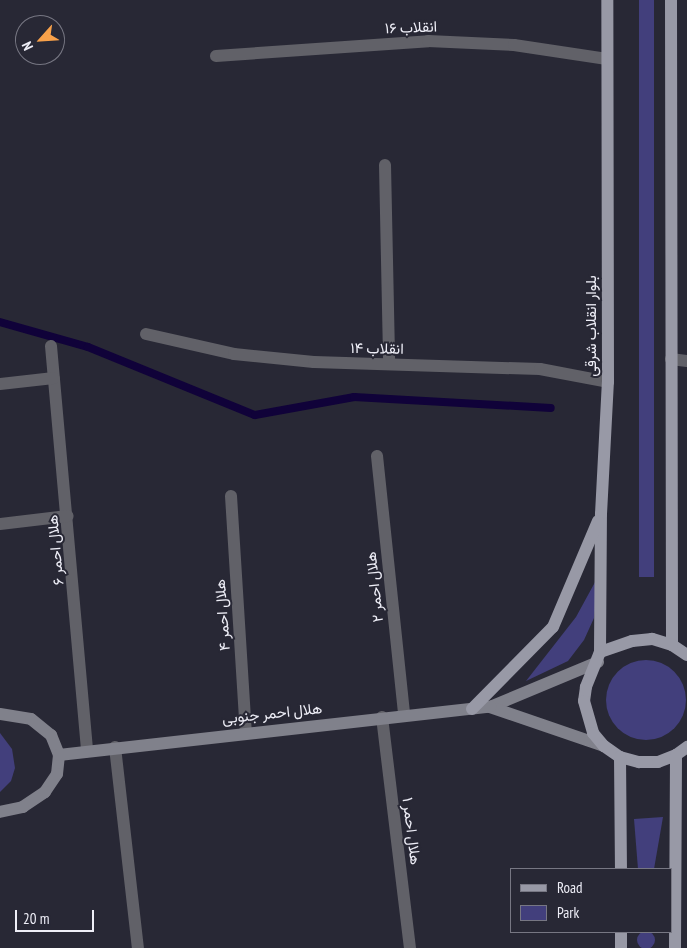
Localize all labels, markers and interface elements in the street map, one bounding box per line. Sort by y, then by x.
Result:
north arrow [15,15,65,65]
street label: انقلاب ۱۶ [385,17,437,37]
text: N [18,39,37,53]
street label: بلوار انقلاب شرقی [582,275,600,377]
street label: انقلاب ۱۴ [350,339,404,357]
street label: هلال احمر ۶ [43,514,67,586]
street label: هلال احمر ۲ [361,551,387,623]
street label: هلال احمر ۴ [211,579,233,651]
street label: هلال احمر جنوبی [221,699,323,727]
street label: هلال احمر ۱ [399,796,425,866]
legend [510,868,672,933]
text: Road [557,878,583,897]
scale bar [18,900,96,932]
text: Park [557,903,579,922]
text: 20 m [23,909,49,928]

